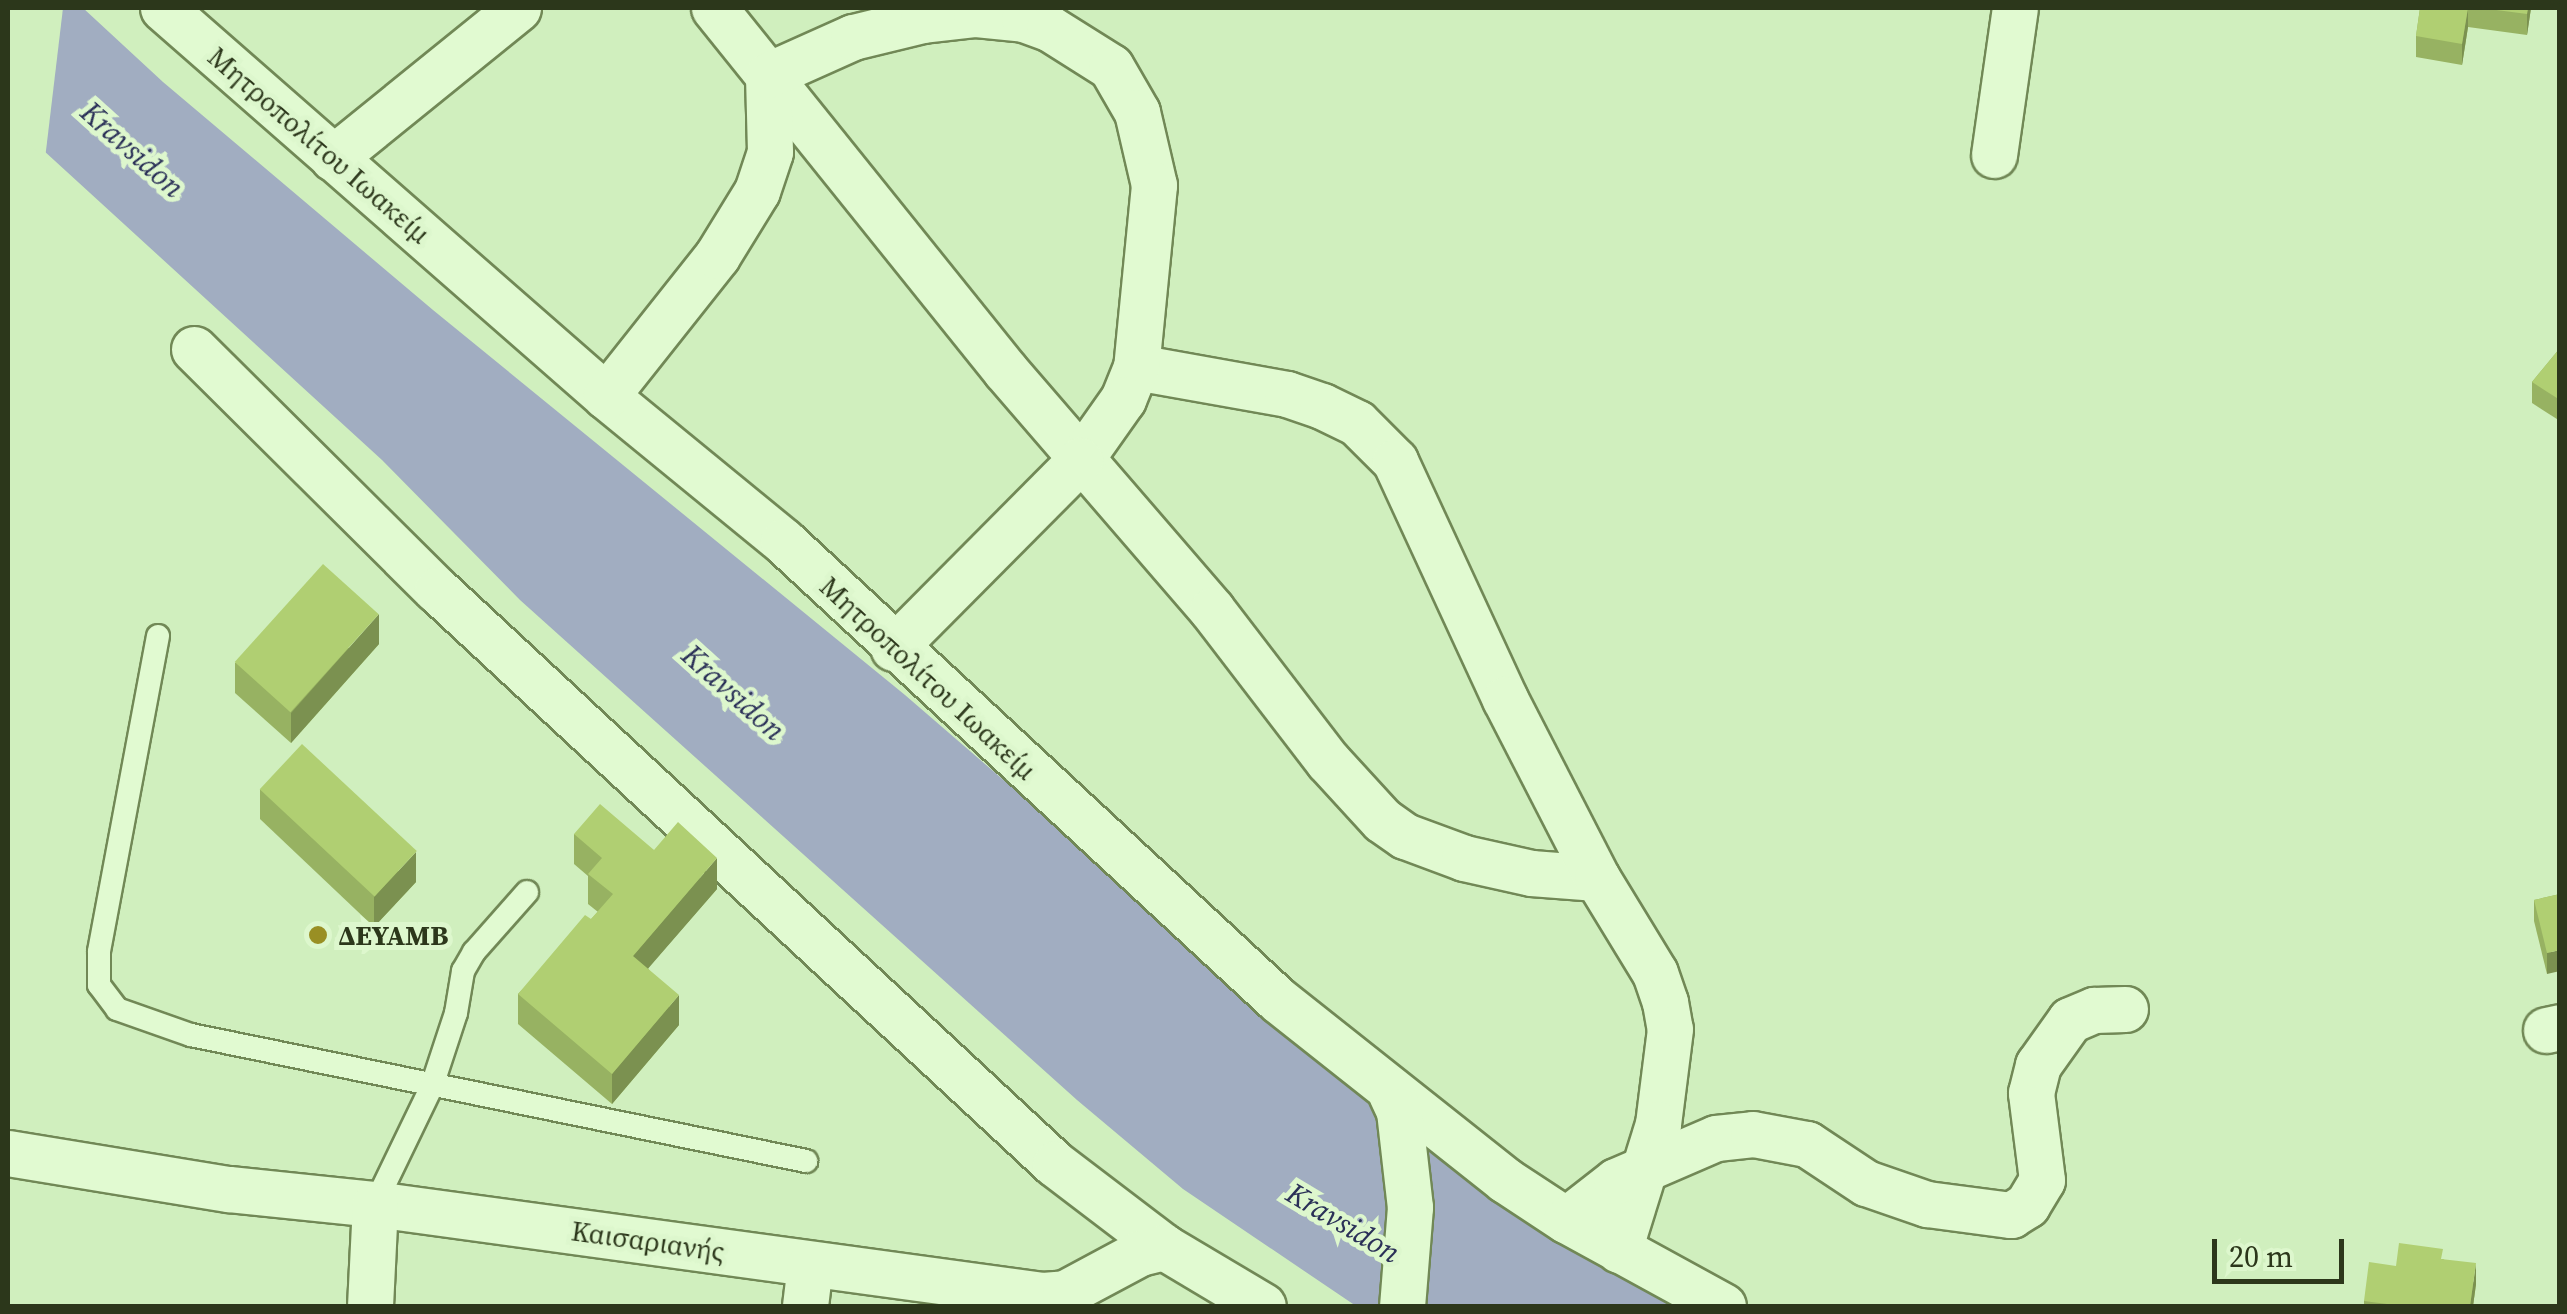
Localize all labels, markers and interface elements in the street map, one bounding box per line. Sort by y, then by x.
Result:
street label: Μητροπολίτου Ιωακείμ [201,40,437,250]
water label: Kravsidon [73,94,191,206]
street label: Μητροπολίτου Ιωακείμ [813,569,1043,787]
water label: Kravsidon [674,637,792,749]
place label: ΔΕΥΑΜΒ [338,918,448,952]
marker: ΔΕΥΑΜΒ [307,924,329,946]
water label: Kravsidon [1280,1175,1406,1271]
street label: Καισαριανής [569,1214,727,1268]
scale bar [2217,1219,2350,1281]
text: 20 m [2229,1236,2293,1277]

